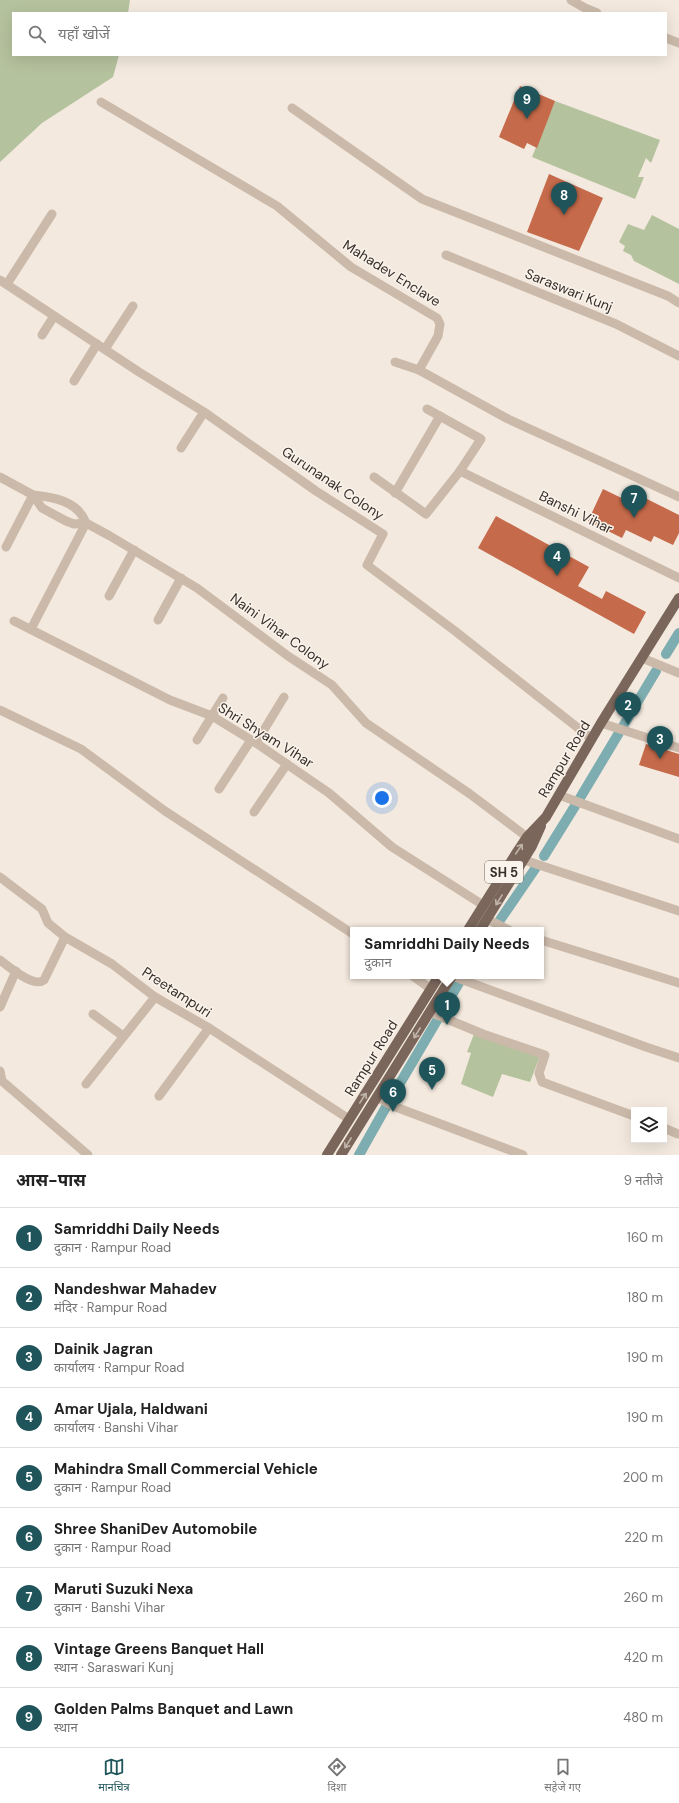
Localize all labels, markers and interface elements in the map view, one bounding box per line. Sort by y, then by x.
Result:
search box [12,12,667,56]
icon: search [26,23,48,45]
text: यहाँ खोजें [58,24,110,44]
pin: 9 [514,86,540,119]
pin: 8 [551,182,577,215]
street label: Mahadev Enclave [340,236,444,310]
street label: Saraswari Kunj [523,264,615,316]
street label: Gurunanak Colony [279,442,388,524]
pin: 7 [621,485,647,518]
street label: Banshi Vihar [536,486,616,538]
pin: 4 [544,543,570,576]
street label: Naini Vihar Colony [227,589,333,673]
pin: 2 [615,692,641,725]
street label: Shri Shyam Vihar [215,698,317,772]
street label: Rampur Road [534,717,594,801]
pin: 3 [647,726,673,759]
your location [372,788,392,808]
one-way arrow [515,844,523,855]
road number: SH 5 [485,861,523,883]
one-way arrow [495,894,503,905]
popup [350,927,544,979]
text: Samriddhi Daily Needs [364,934,530,954]
text: दुकान [364,954,392,971]
street label: Preetampuri [139,963,215,1021]
pin: 1 [434,992,460,1025]
street label: Rampur Road [340,1017,402,1099]
one-way arrow [412,1027,420,1039]
pin: 5 [419,1057,445,1090]
pin: 6 [380,1079,406,1112]
one-way arrow [359,1093,367,1104]
map controls [631,1107,667,1143]
button: layers [631,1107,667,1143]
one-way arrow [344,1137,352,1148]
text: आस-पास [16,1169,86,1191]
text: 9 नतीजे [624,1172,663,1189]
text: Samriddhi Daily Needs [54,1219,220,1239]
text: 1 [27,1229,31,1246]
text: 160 m [627,1229,663,1246]
text: दुकान · Rampur Road [54,1239,171,1256]
text: Nandeshwar Mahadev [54,1279,217,1299]
text: 2 [25,1289,33,1306]
text: 180 m [627,1289,663,1306]
text: मंदिर · Rampur Road [54,1299,167,1316]
text: Dainik Jagran [54,1339,153,1359]
text: 3 [25,1349,33,1366]
text: 190 m [627,1349,663,1366]
text: कार्यालय · Rampur Road [54,1359,184,1376]
text: Amar Ujala, Haldwani [54,1399,208,1419]
text: 4 [25,1409,33,1426]
text: 190 m [627,1409,663,1426]
text: कार्यालय · Banshi Vihar [54,1419,178,1436]
text: Mahindra Small Commercial Vehicle [54,1459,318,1479]
text: 5 [25,1469,33,1486]
text: 200 m [623,1469,663,1486]
text: दुकान · Rampur Road [54,1479,171,1496]
text: Shree ShaniDev Automobile [54,1519,257,1539]
text: 6 [25,1529,33,1546]
text: 220 m [624,1529,663,1546]
text: दुकान · Rampur Road [54,1539,171,1556]
text: Maruti Suzuki Nexa [54,1579,193,1599]
text: 7 [26,1589,32,1606]
text: 260 m [623,1589,663,1606]
text: दुकान · Banshi Vihar [54,1599,165,1616]
text: Vintage Greens Banquet Hall [54,1639,264,1659]
text: 8 [25,1649,33,1666]
text: 420 m [624,1649,663,1666]
text: स्थान · Saraswari Kunj [54,1659,174,1676]
text: Golden Palms Banquet and Lawn [54,1699,293,1719]
text: 9 [25,1709,33,1726]
text: 480 m [623,1709,663,1726]
text: स्थान [54,1719,78,1736]
tab: मानचित्र [98,1756,130,1795]
tab: दिशा [326,1756,348,1795]
tab: सहेजे गए [544,1756,581,1795]

